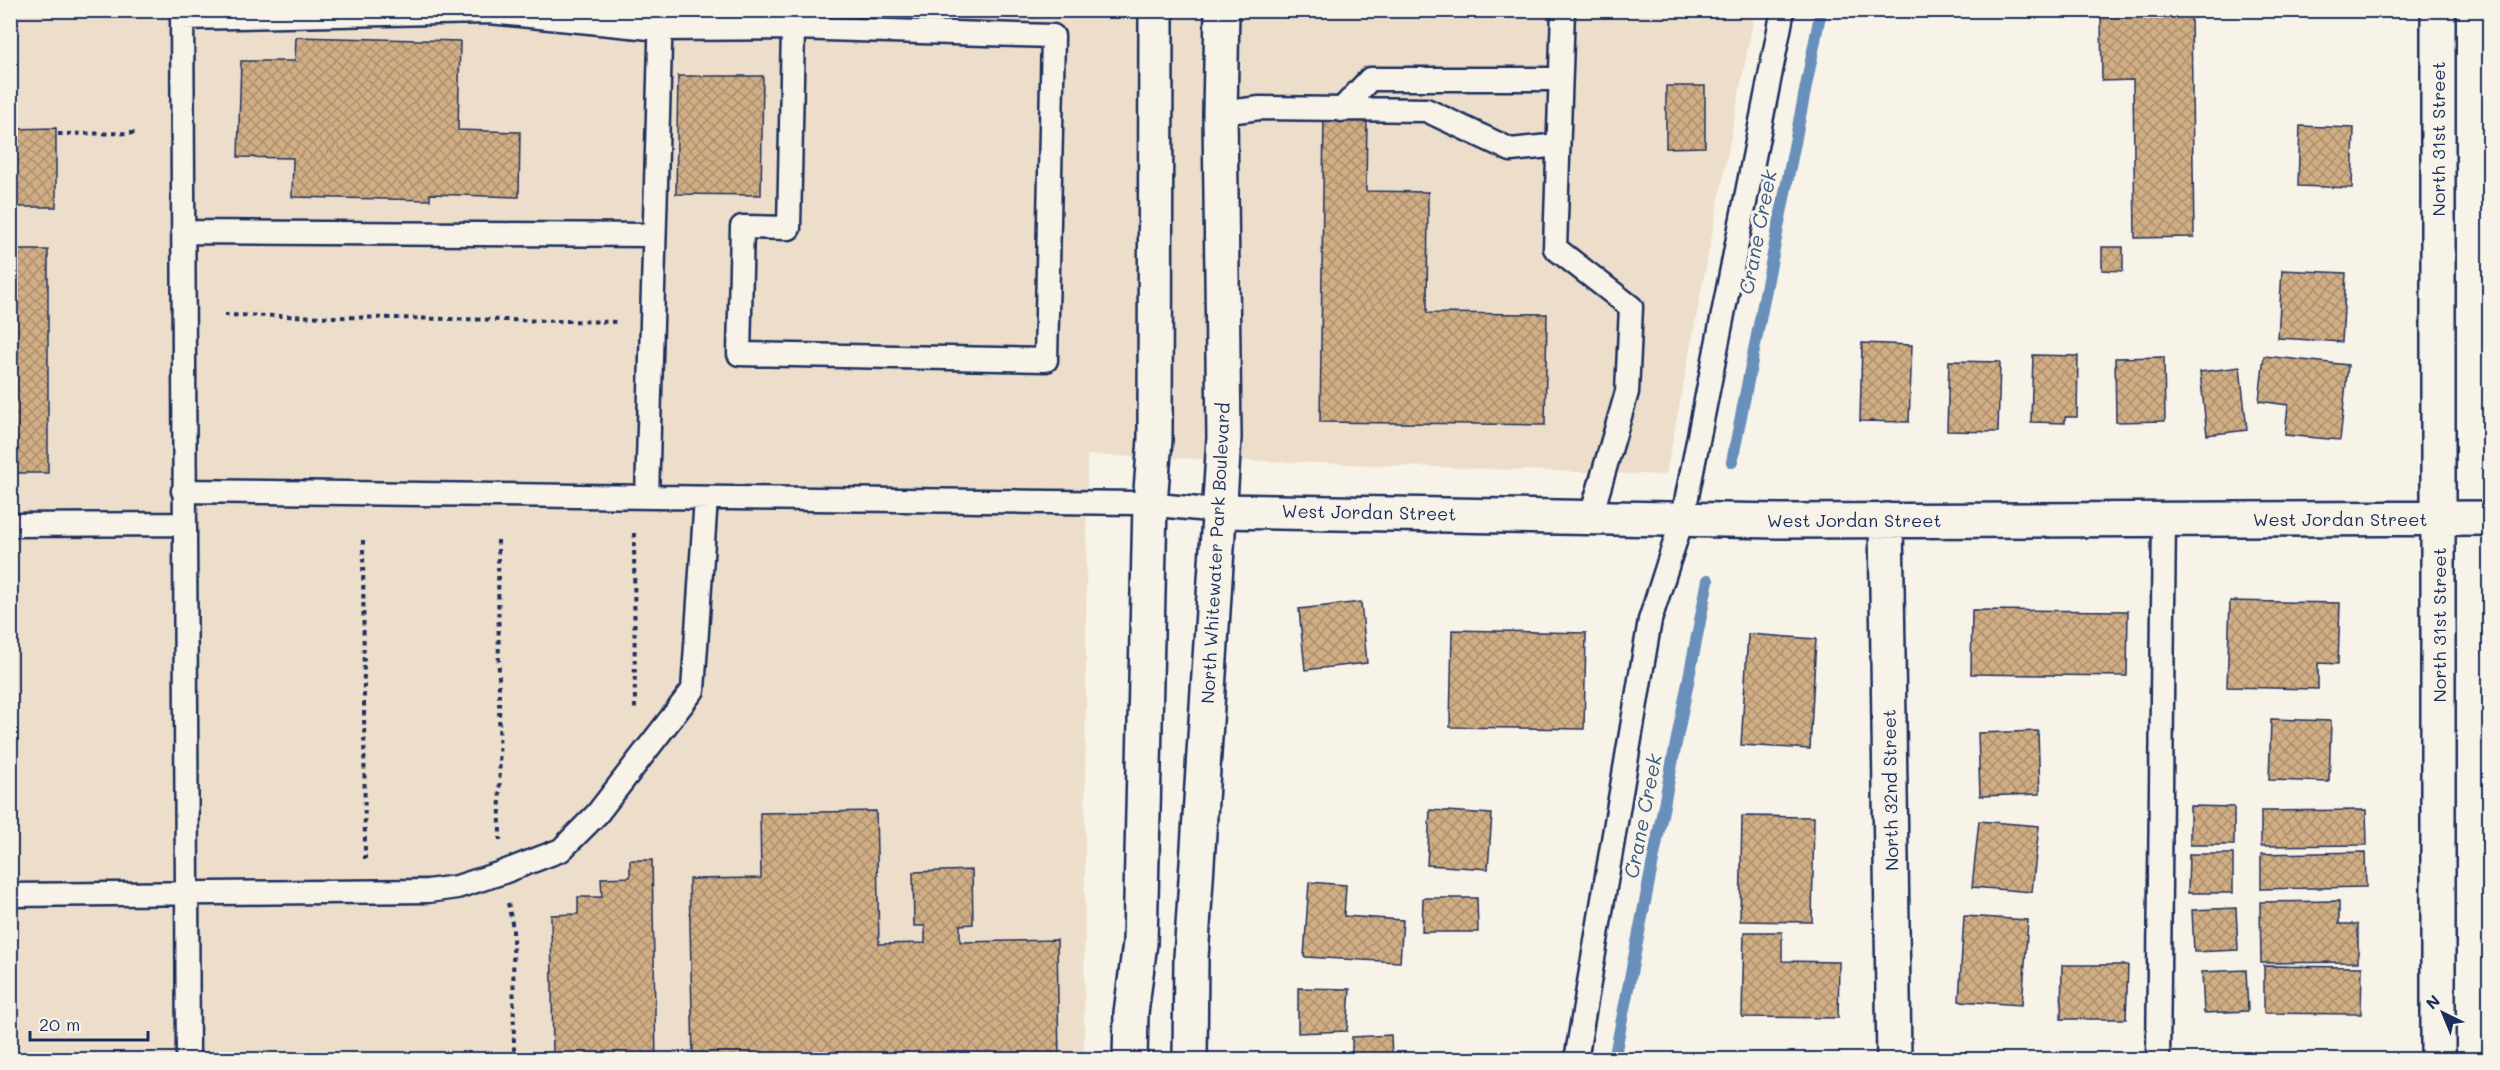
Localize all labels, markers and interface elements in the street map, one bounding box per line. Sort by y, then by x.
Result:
street label: North 31st Street [2426,61,2450,217]
water label: Crane Creek [1732,167,1782,296]
street label: North Whitewater Park Boulevard [1195,402,1235,704]
street label: West Jordan Street [1281,498,1457,526]
street label: West Jordan Street [2253,507,2427,531]
street label: West Jordan Street [1767,508,1941,532]
street label: North 31st Street [2427,547,2451,703]
street label: North 32nd Street [1877,709,1903,871]
water label: Crane Creek [1617,751,1667,880]
north arrow [2413,983,2473,1043]
text: N [2421,990,2444,1013]
scale bar [30,1004,148,1042]
text: 20 m [39,1012,80,1036]

